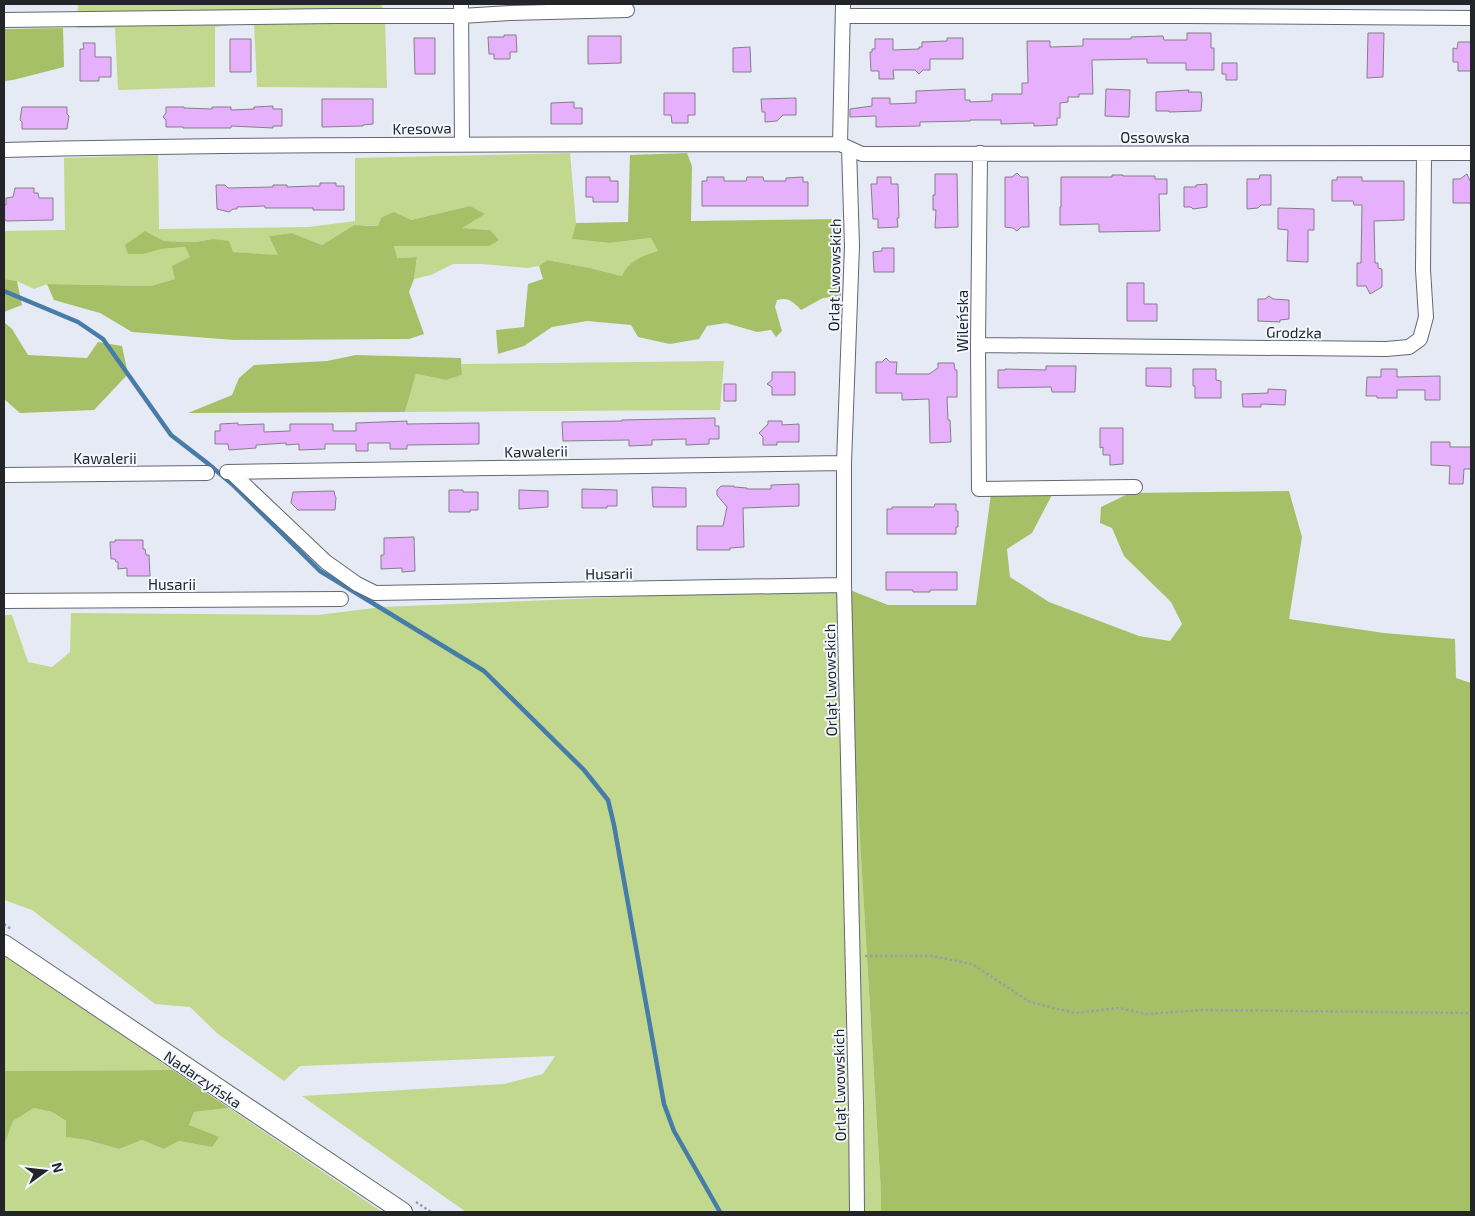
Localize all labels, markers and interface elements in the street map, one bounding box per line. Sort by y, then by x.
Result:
street label: Kresowa [392,118,452,138]
street label: Ossowska [1120,128,1190,146]
street label: Orląt Lwowskich [824,218,844,332]
street label: Wileńska [953,290,971,352]
street label: Grodzka [1266,323,1322,341]
street label: Kawalerii [504,441,568,461]
street label: Kawalerii [73,449,137,467]
street label: Husarii [585,564,633,582]
street label: Husarii [148,575,196,593]
street label: Orląt Lwowskich [820,623,840,737]
street label: Orląt Lwowskich [829,1028,849,1142]
street label: Nadarzyńska [161,1047,245,1111]
north arrow [20,1146,70,1196]
text: N [49,1160,68,1175]

